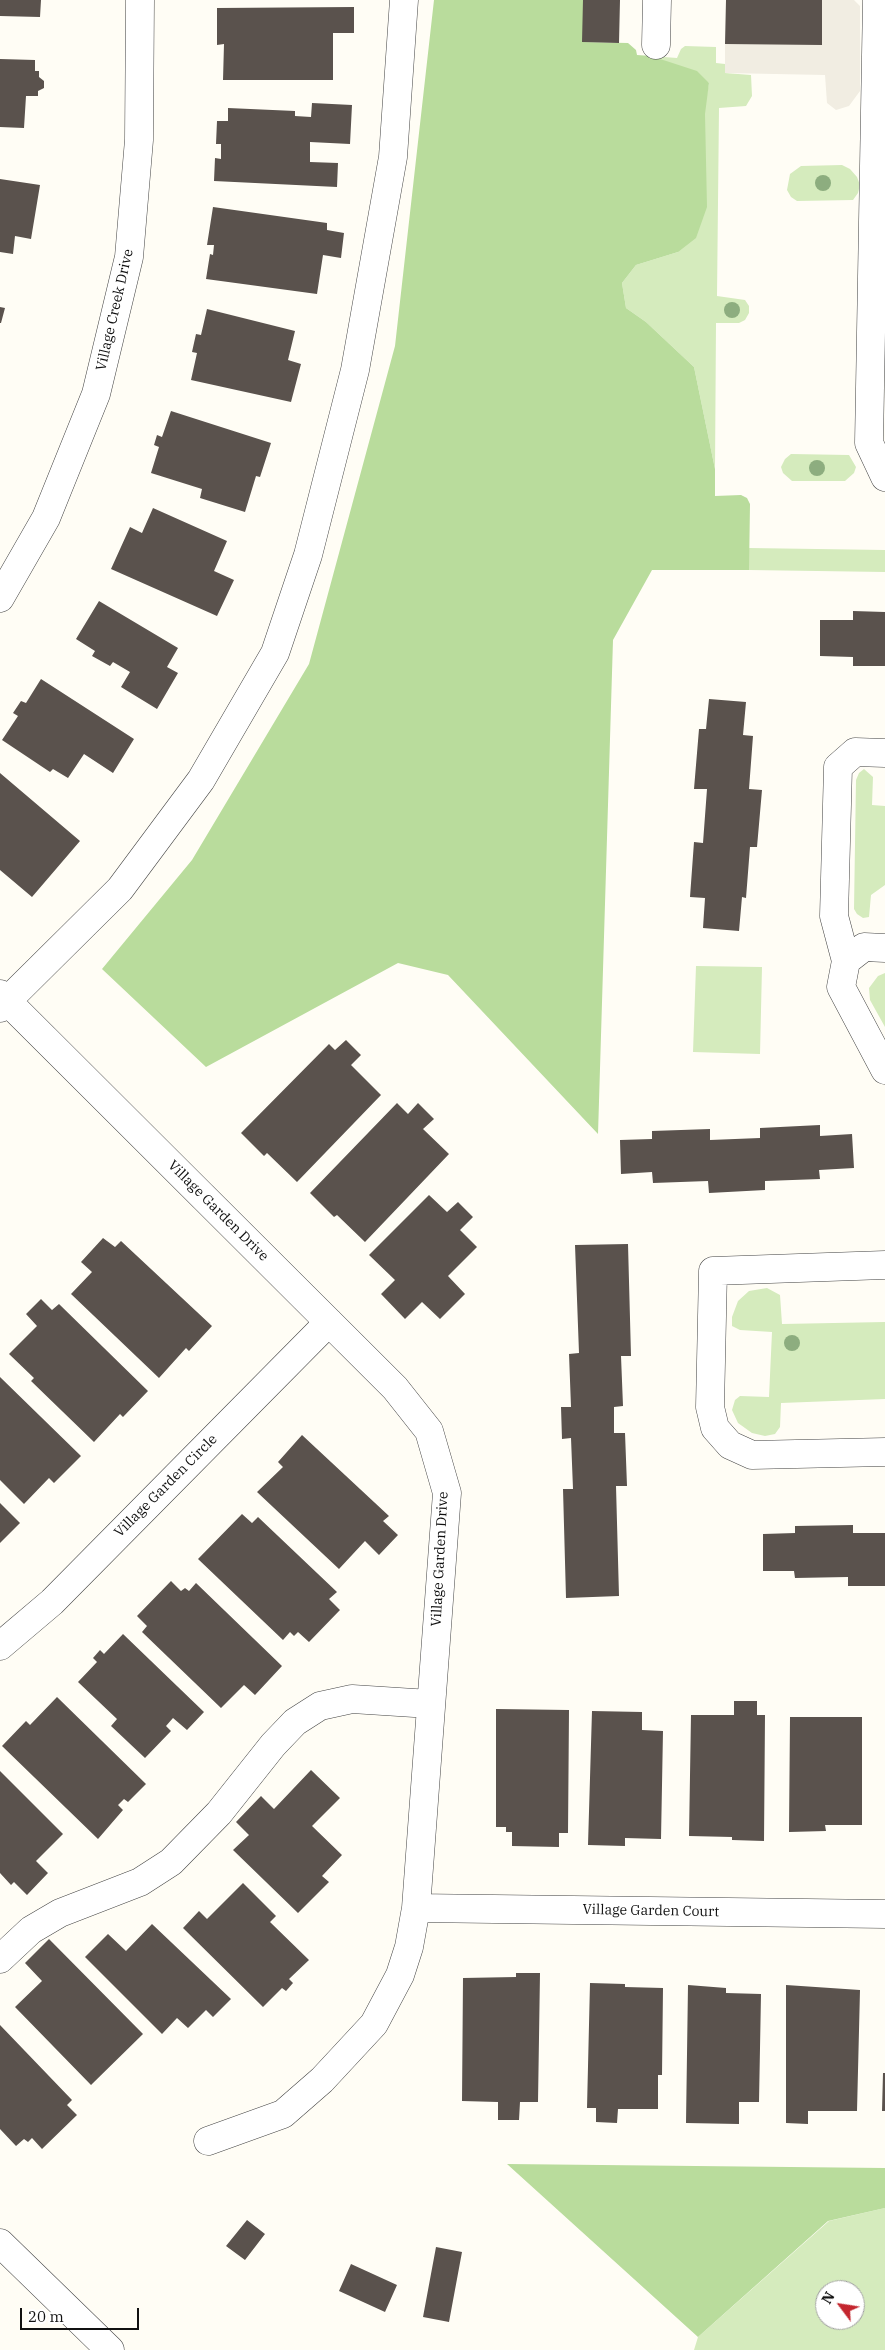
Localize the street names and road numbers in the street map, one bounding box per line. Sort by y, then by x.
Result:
street label: Village Creek Drive [93,247,137,373]
street label: Village Garden Drive [164,1157,272,1265]
street label: Village Garden Circle [111,1431,221,1541]
street label: Village Garden Drive [428,1491,452,1627]
street label: Village Garden Court [582,1901,720,1921]

